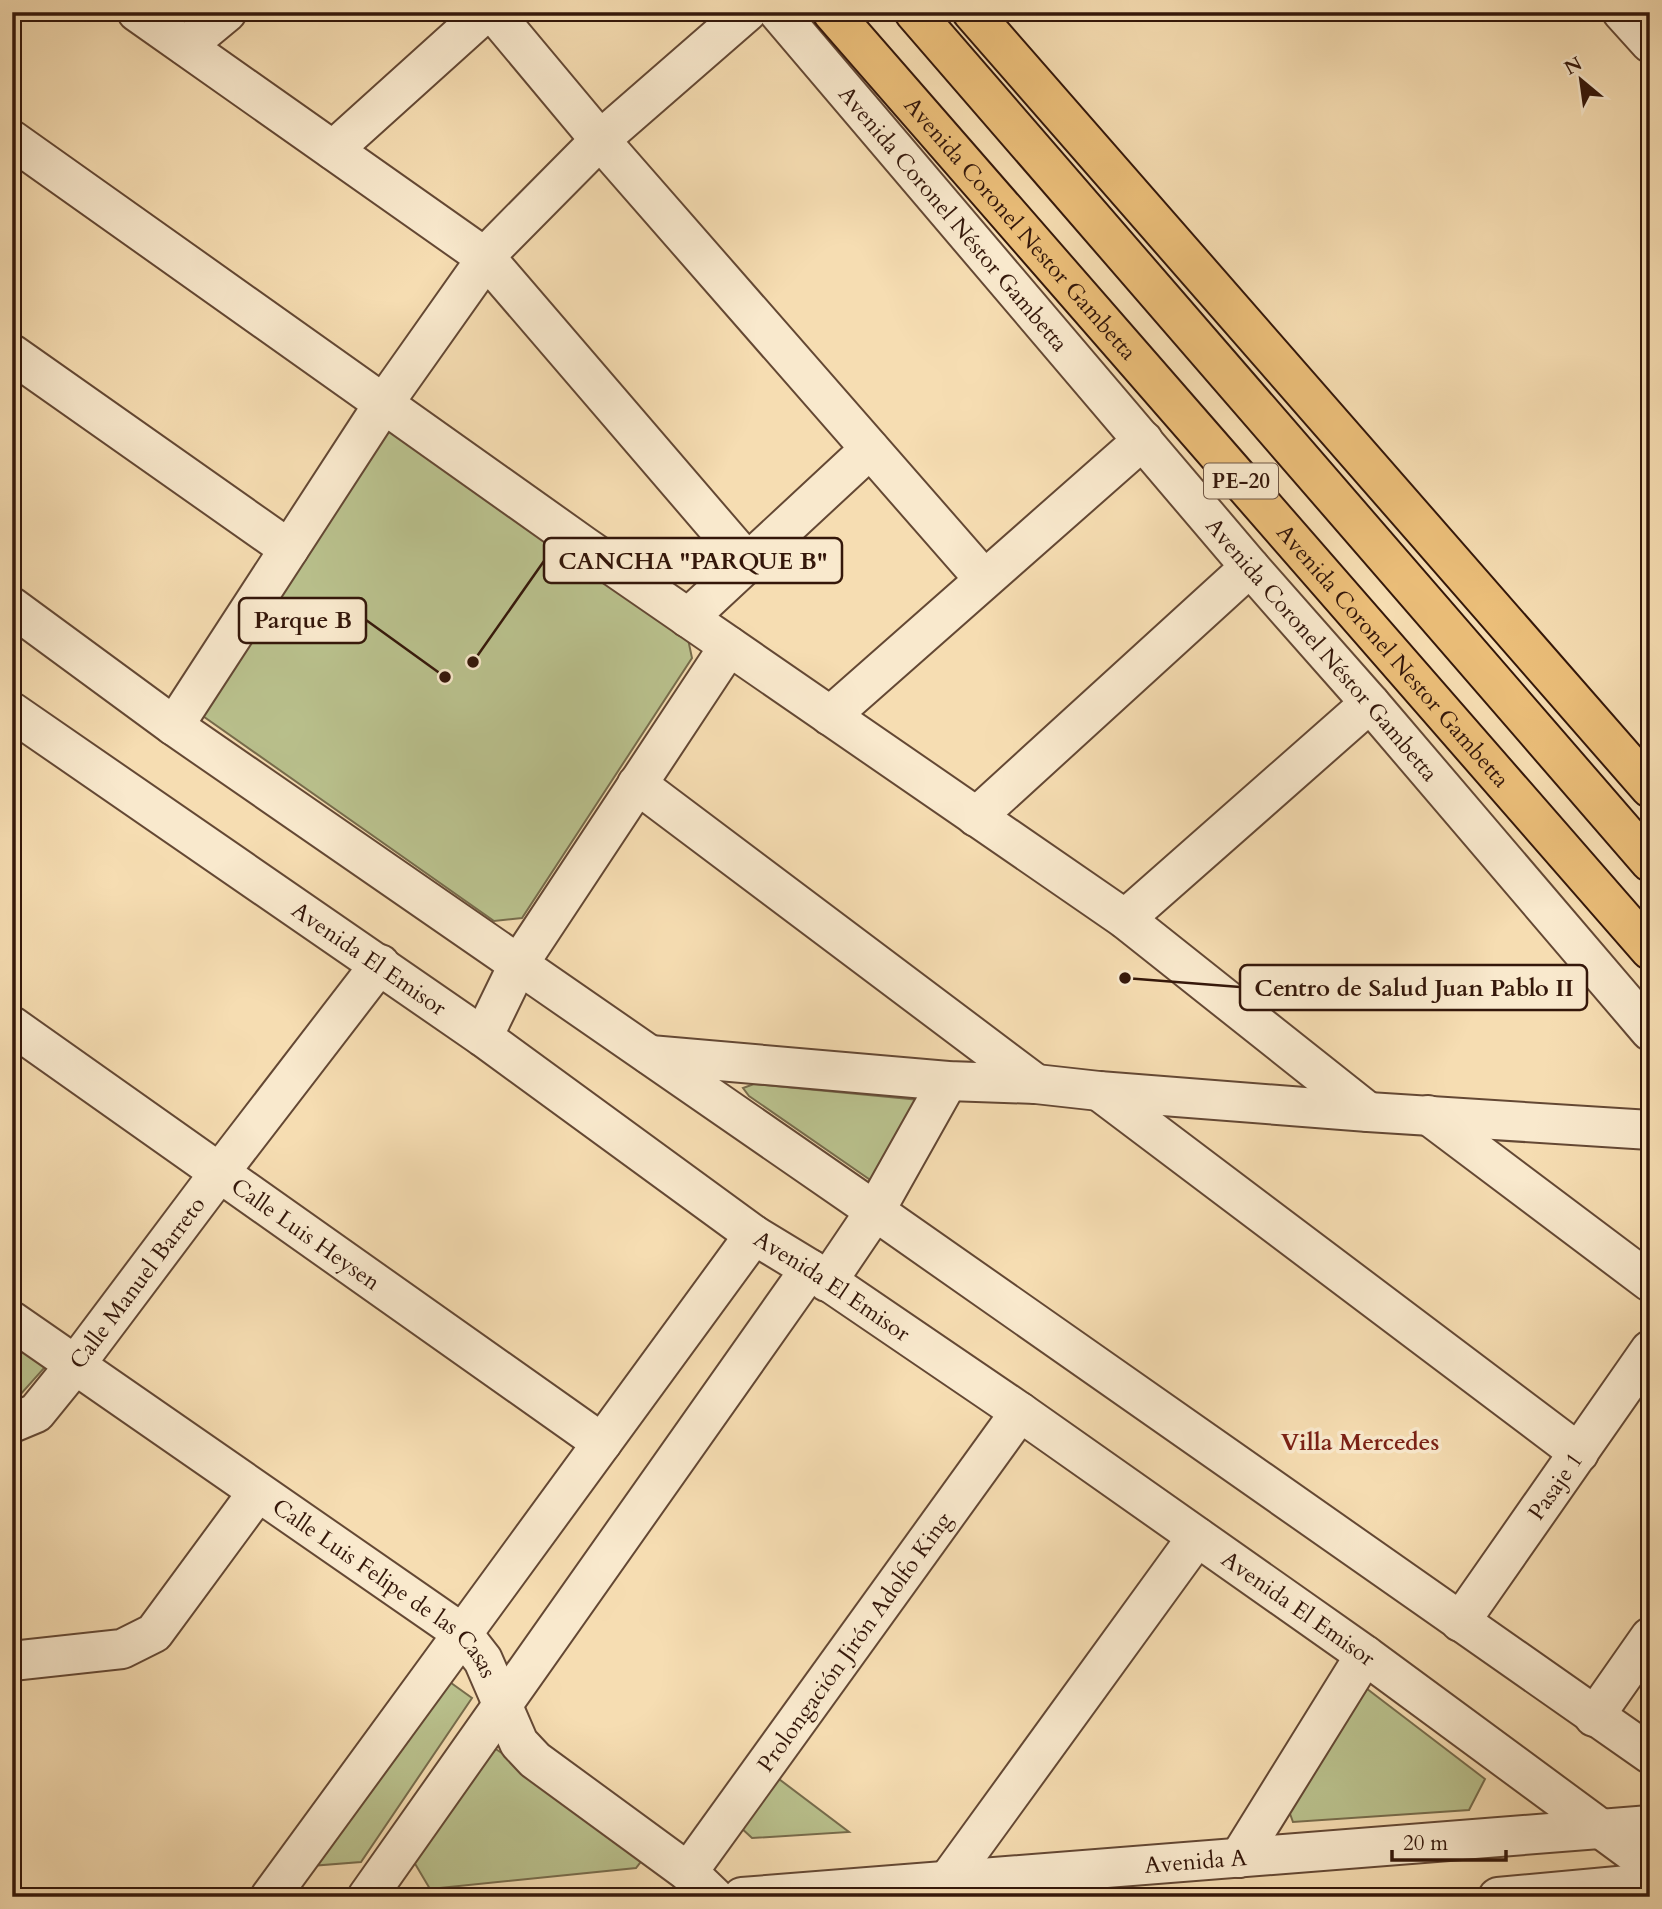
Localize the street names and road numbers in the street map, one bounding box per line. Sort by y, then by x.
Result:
street label: Avenida Coronel Néstor Gambetta [832,79,1075,358]
street label: Avenida Coronel Nestor Gambetta [897,90,1144,367]
road number: PE-20 [1204,463,1278,498]
street label: Avenida Coronel Néstor Gambetta [1199,511,1445,788]
street label: Avenida Coronel Nestor Gambetta [1270,517,1517,794]
street label: Avenida El Emisor [286,894,453,1023]
street label: Calle Luis Heysen [225,1170,387,1297]
street label: Calle Manuel Barreto [62,1190,212,1375]
street label: Avenida El Emisor [748,1223,917,1349]
street label: Pasaje 1 [1521,1446,1590,1526]
street label: Calle Luis Felipe de las Casas [267,1491,504,1682]
street label: Prolongación Jirón Adolfo King [750,1505,959,1778]
street label: Avenida El Emisor [1215,1543,1382,1673]
street label: Avenida A [1143,1841,1249,1881]

